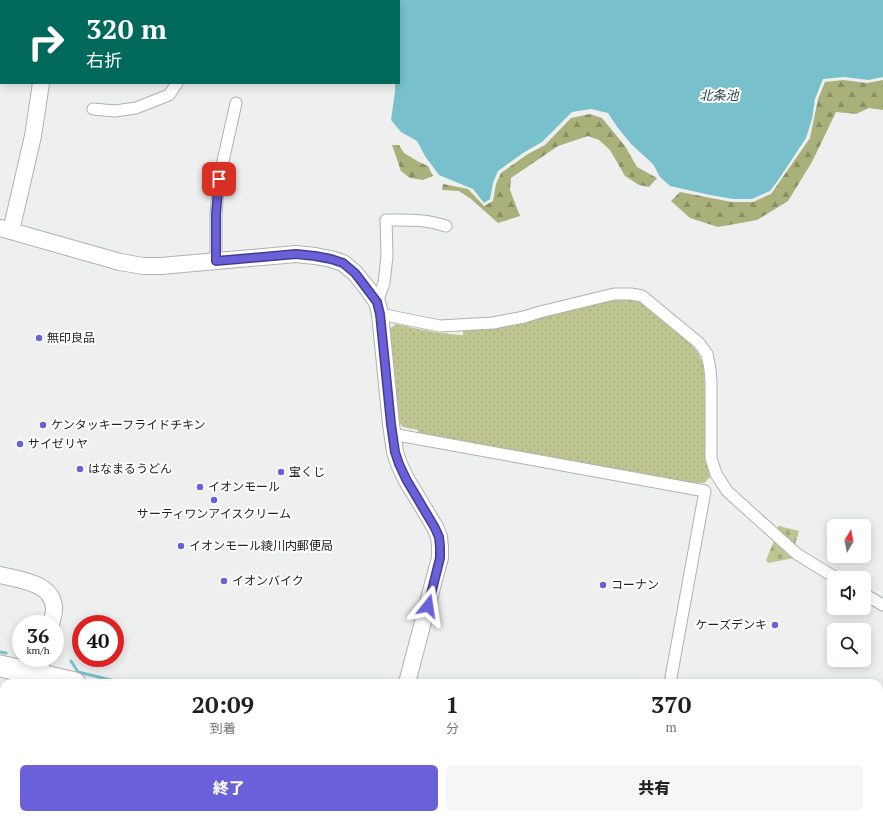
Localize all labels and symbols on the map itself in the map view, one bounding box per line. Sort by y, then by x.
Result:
water label: 北条池 [699,86,740,104]
pin [202,162,236,196]
place label: 無印良品 [47,330,95,345]
marker: 無印良品 [34,333,44,343]
place label: ケンタッキーフライドチキン [51,417,206,432]
marker: ケンタッキーフライドチキン [38,420,48,430]
place label: サイゼリヤ [28,436,88,451]
marker: サイゼリヤ [15,439,25,449]
place label: はなまるうどん [88,461,172,476]
marker: はなまるうどん [75,464,85,474]
place label: 宝くじ [289,464,325,479]
marker: 宝くじ [276,467,286,477]
place label: イオンモール [208,479,280,494]
marker: イオンモール [195,482,205,492]
marker: サーティワンアイスクリーム [209,495,219,505]
place label: サーティワンアイスクリーム [137,506,291,521]
north arrow [827,519,871,563]
place label: イオンモール綾川内郵便局 [189,538,333,553]
marker: イオンモール綾川内郵便局 [176,541,186,551]
place label: イオンバイク [232,573,304,588]
marker: イオンバイク [219,576,229,586]
place label: コーナン [611,577,659,592]
marker: コーナン [598,580,608,590]
position arrow [407,585,449,627]
speed limit sign: 40 [72,615,124,667]
place label: ケーズデンキ [696,617,767,632]
marker: ケーズデンキ [770,620,780,630]

